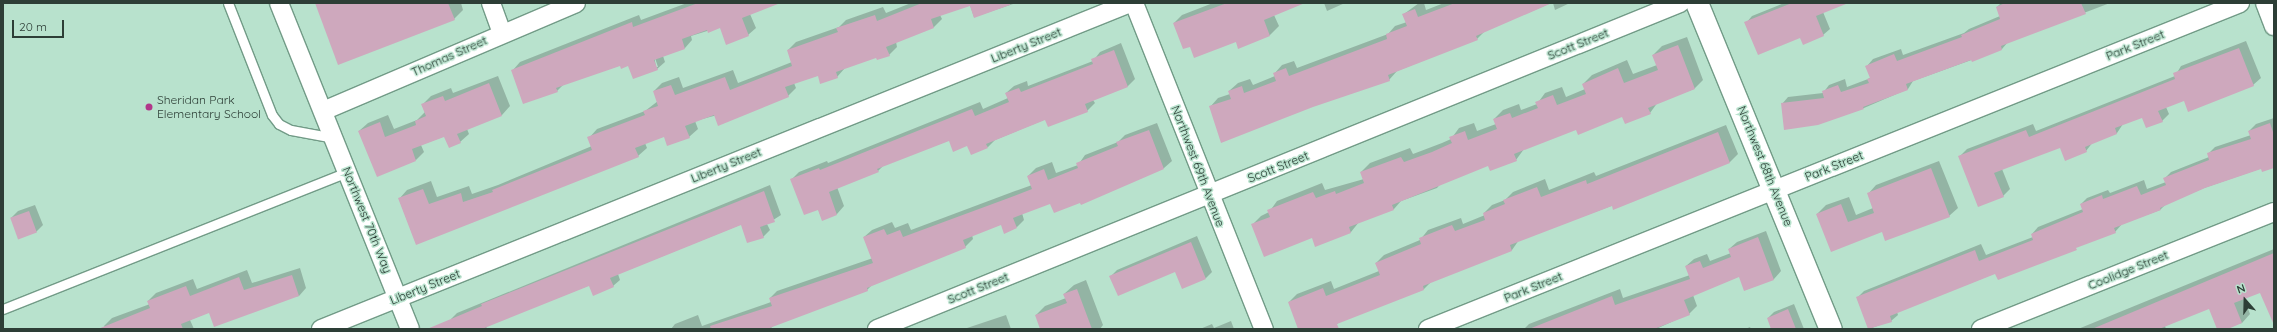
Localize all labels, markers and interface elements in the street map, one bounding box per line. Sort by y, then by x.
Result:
scale bar [14,12,66,38]
text: 20 m [19,19,47,34]
street label: Liberty Street [989,24,1063,66]
street label: Scott Street [1545,25,1611,63]
street label: Park Street [2104,27,2166,63]
street label: Thomas Street [409,33,489,79]
place label: Sheridan Park Elementary School [157,93,261,121]
marker: Sheridan Park Elementary School [144,102,154,112]
street label: Northwest 69th Avenue [1168,103,1228,229]
street label: Northwest 68th Avenue [1734,104,1796,228]
street label: Liberty Street [689,144,763,186]
street label: Scott Street [1245,148,1311,186]
street label: Park Street [1803,148,1865,184]
street label: Northwest 70th Way [339,165,395,275]
street label: Coolidge Street [2086,247,2170,293]
street label: Liberty Street [388,266,462,308]
street label: Scott Street [945,269,1011,307]
street label: Park Street [1502,269,1564,305]
north arrow [2225,280,2265,320]
text: N [2235,281,2247,297]

